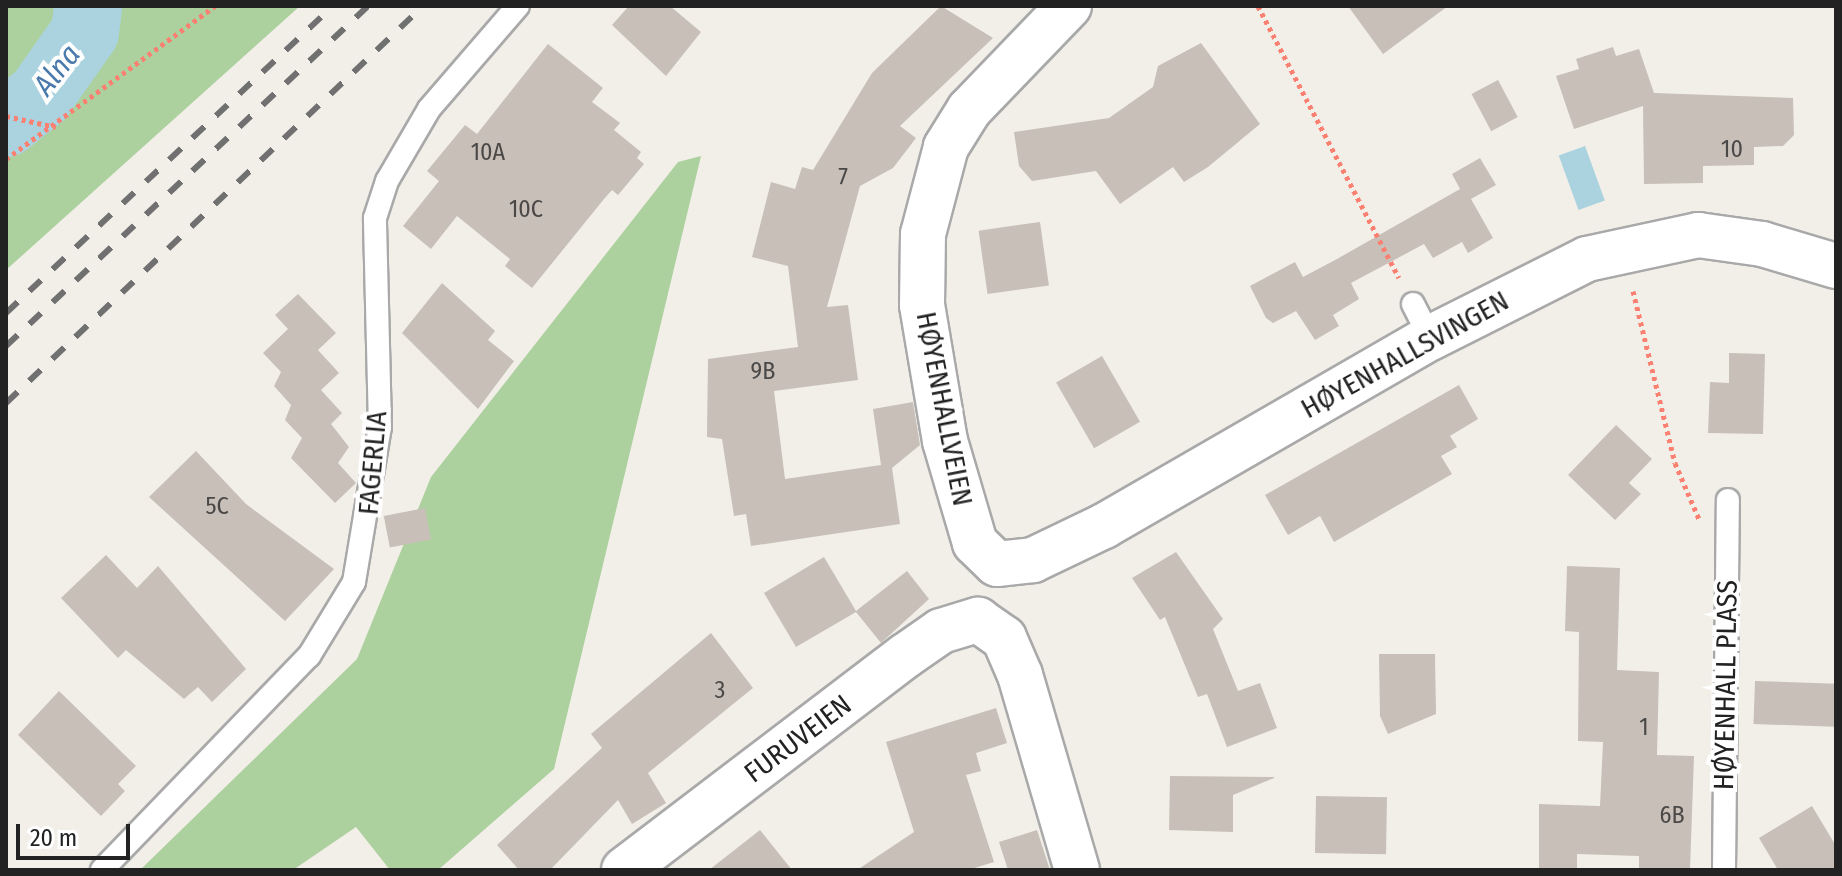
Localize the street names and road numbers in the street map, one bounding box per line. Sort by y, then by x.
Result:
street label: HØYENHALLSVINGEN [1295,284,1515,426]
street label: HØYENHALLVEIEN [909,309,979,509]
street label: FAGERLIA [352,410,394,516]
street label: HØYENHALL PLASS [1707,580,1745,790]
street label: FURUVEIEN [738,688,858,790]

